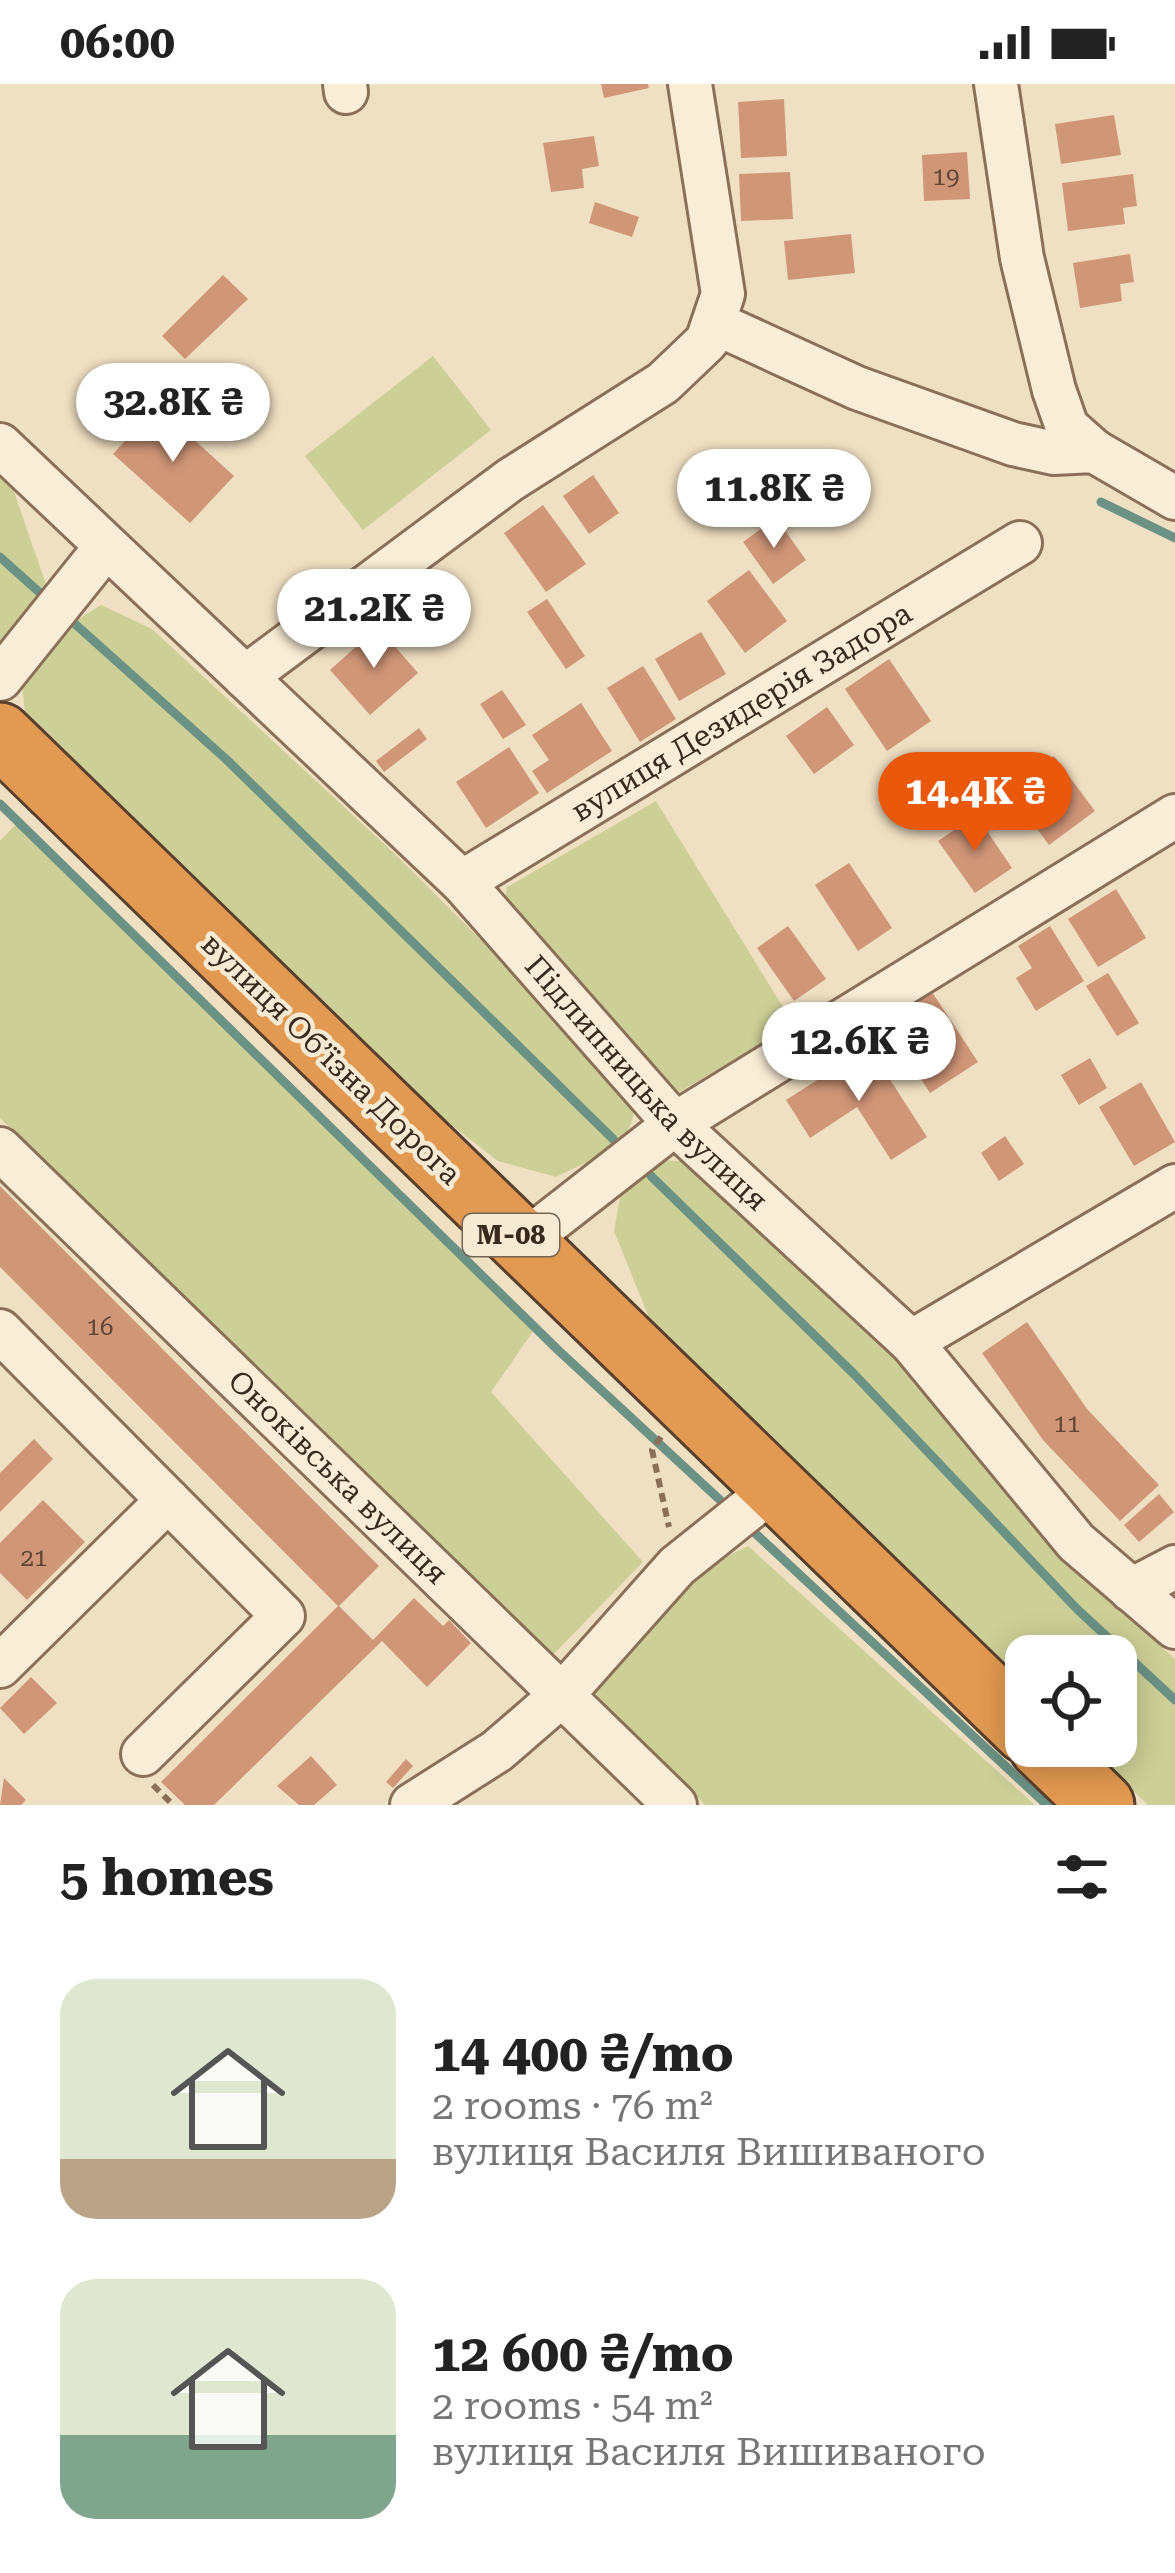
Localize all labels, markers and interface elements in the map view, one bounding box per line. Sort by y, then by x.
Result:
text: 06:00 [60,16,175,69]
house number: 19 [933,163,959,191]
pin: 32.8K ₴ [62,363,284,465]
text: 32.8K ₴ [103,379,243,425]
pin: 11.8K ₴ [663,449,885,551]
text: 11.8K ₴ [704,465,844,511]
pin: 21.2K ₴ [263,569,485,671]
text: 21.2K ₴ [304,585,444,631]
street label: вулиця Дезидерія Задора [565,595,918,829]
pin: 14.4K ₴ [864,752,1086,854]
text: 14.4K ₴ [905,768,1045,814]
street label: вулиця Обʼїзна Дорога [195,926,468,1192]
street label: Підлипницька вулиця [518,948,775,1218]
pin: 12.6K ₴ [748,1002,970,1104]
text: 12.6K ₴ [789,1018,929,1064]
road number: М-08 [463,1214,559,1256]
house number: 16 [87,1313,113,1341]
street label: Оноківська вулиця [221,1363,455,1591]
house number: 11 [1054,1410,1080,1438]
house number: 21 [21,1544,47,1572]
map controls [1005,1635,1137,1767]
button: locate [1005,1635,1137,1767]
icon: filters [1049,1844,1115,1910]
text: 5 homes [60,1848,274,1907]
text: 14 400 ₴/mo [432,2024,734,2083]
icon: home [156,2027,300,2171]
text: 2 rooms · 76 m² [432,2083,713,2129]
text: вулиця Василя Вишиваного [432,2129,986,2175]
text: 12 600 ₴/mo [432,2324,734,2383]
icon: home [156,2327,300,2471]
text: 2 rooms · 54 m² [432,2383,713,2429]
text: вулиця Василя Вишиваного [432,2429,986,2475]

